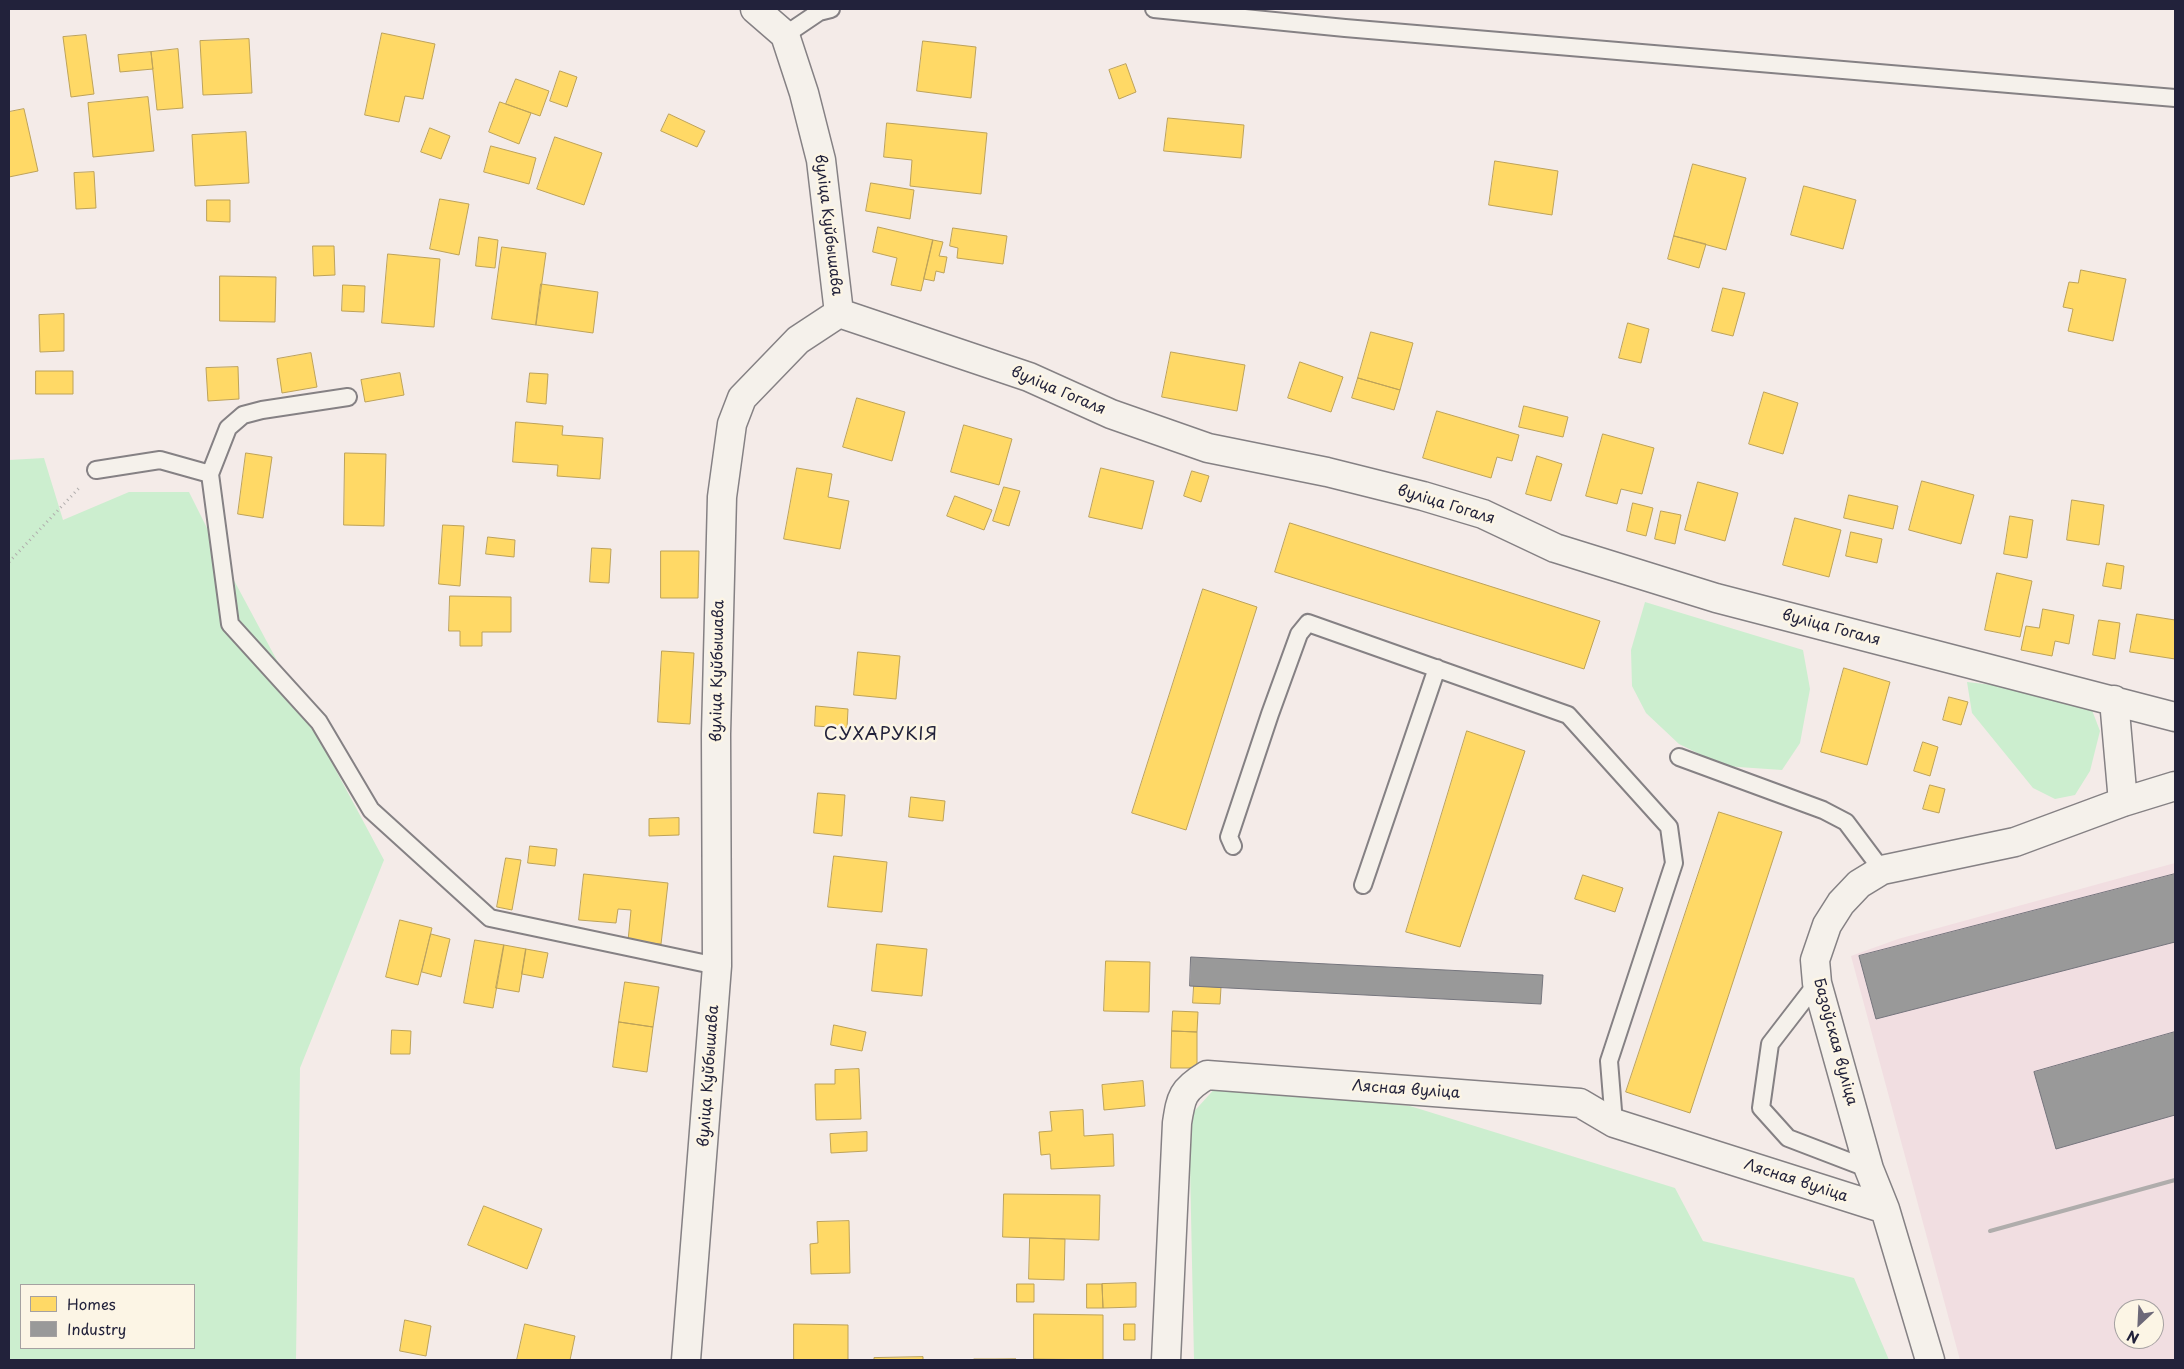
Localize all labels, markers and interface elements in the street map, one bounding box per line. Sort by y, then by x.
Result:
street label: вуліца Куйбышава [810,153,846,297]
street label: вуліца Гогаля [1008,363,1108,419]
street label: вуліца Гогаля [1395,482,1497,528]
street label: вуліца Куйбышава [708,600,728,742]
street label: вуліца Гогаля [1780,606,1882,650]
district label: СУХАРУКІЯ [823,724,939,746]
street label: Базоўская вуліца [1809,976,1861,1108]
street label: вуліца Куйбышава [695,1004,723,1148]
street label: Лясная вуліца [1351,1077,1461,1103]
street label: Лясная вуліца [1742,1156,1850,1206]
legend [20,1284,195,1349]
text: Homes [67,1292,116,1315]
north arrow [2114,1299,2164,1349]
text: Industry [67,1317,126,1340]
text: N [2123,1325,2142,1349]

